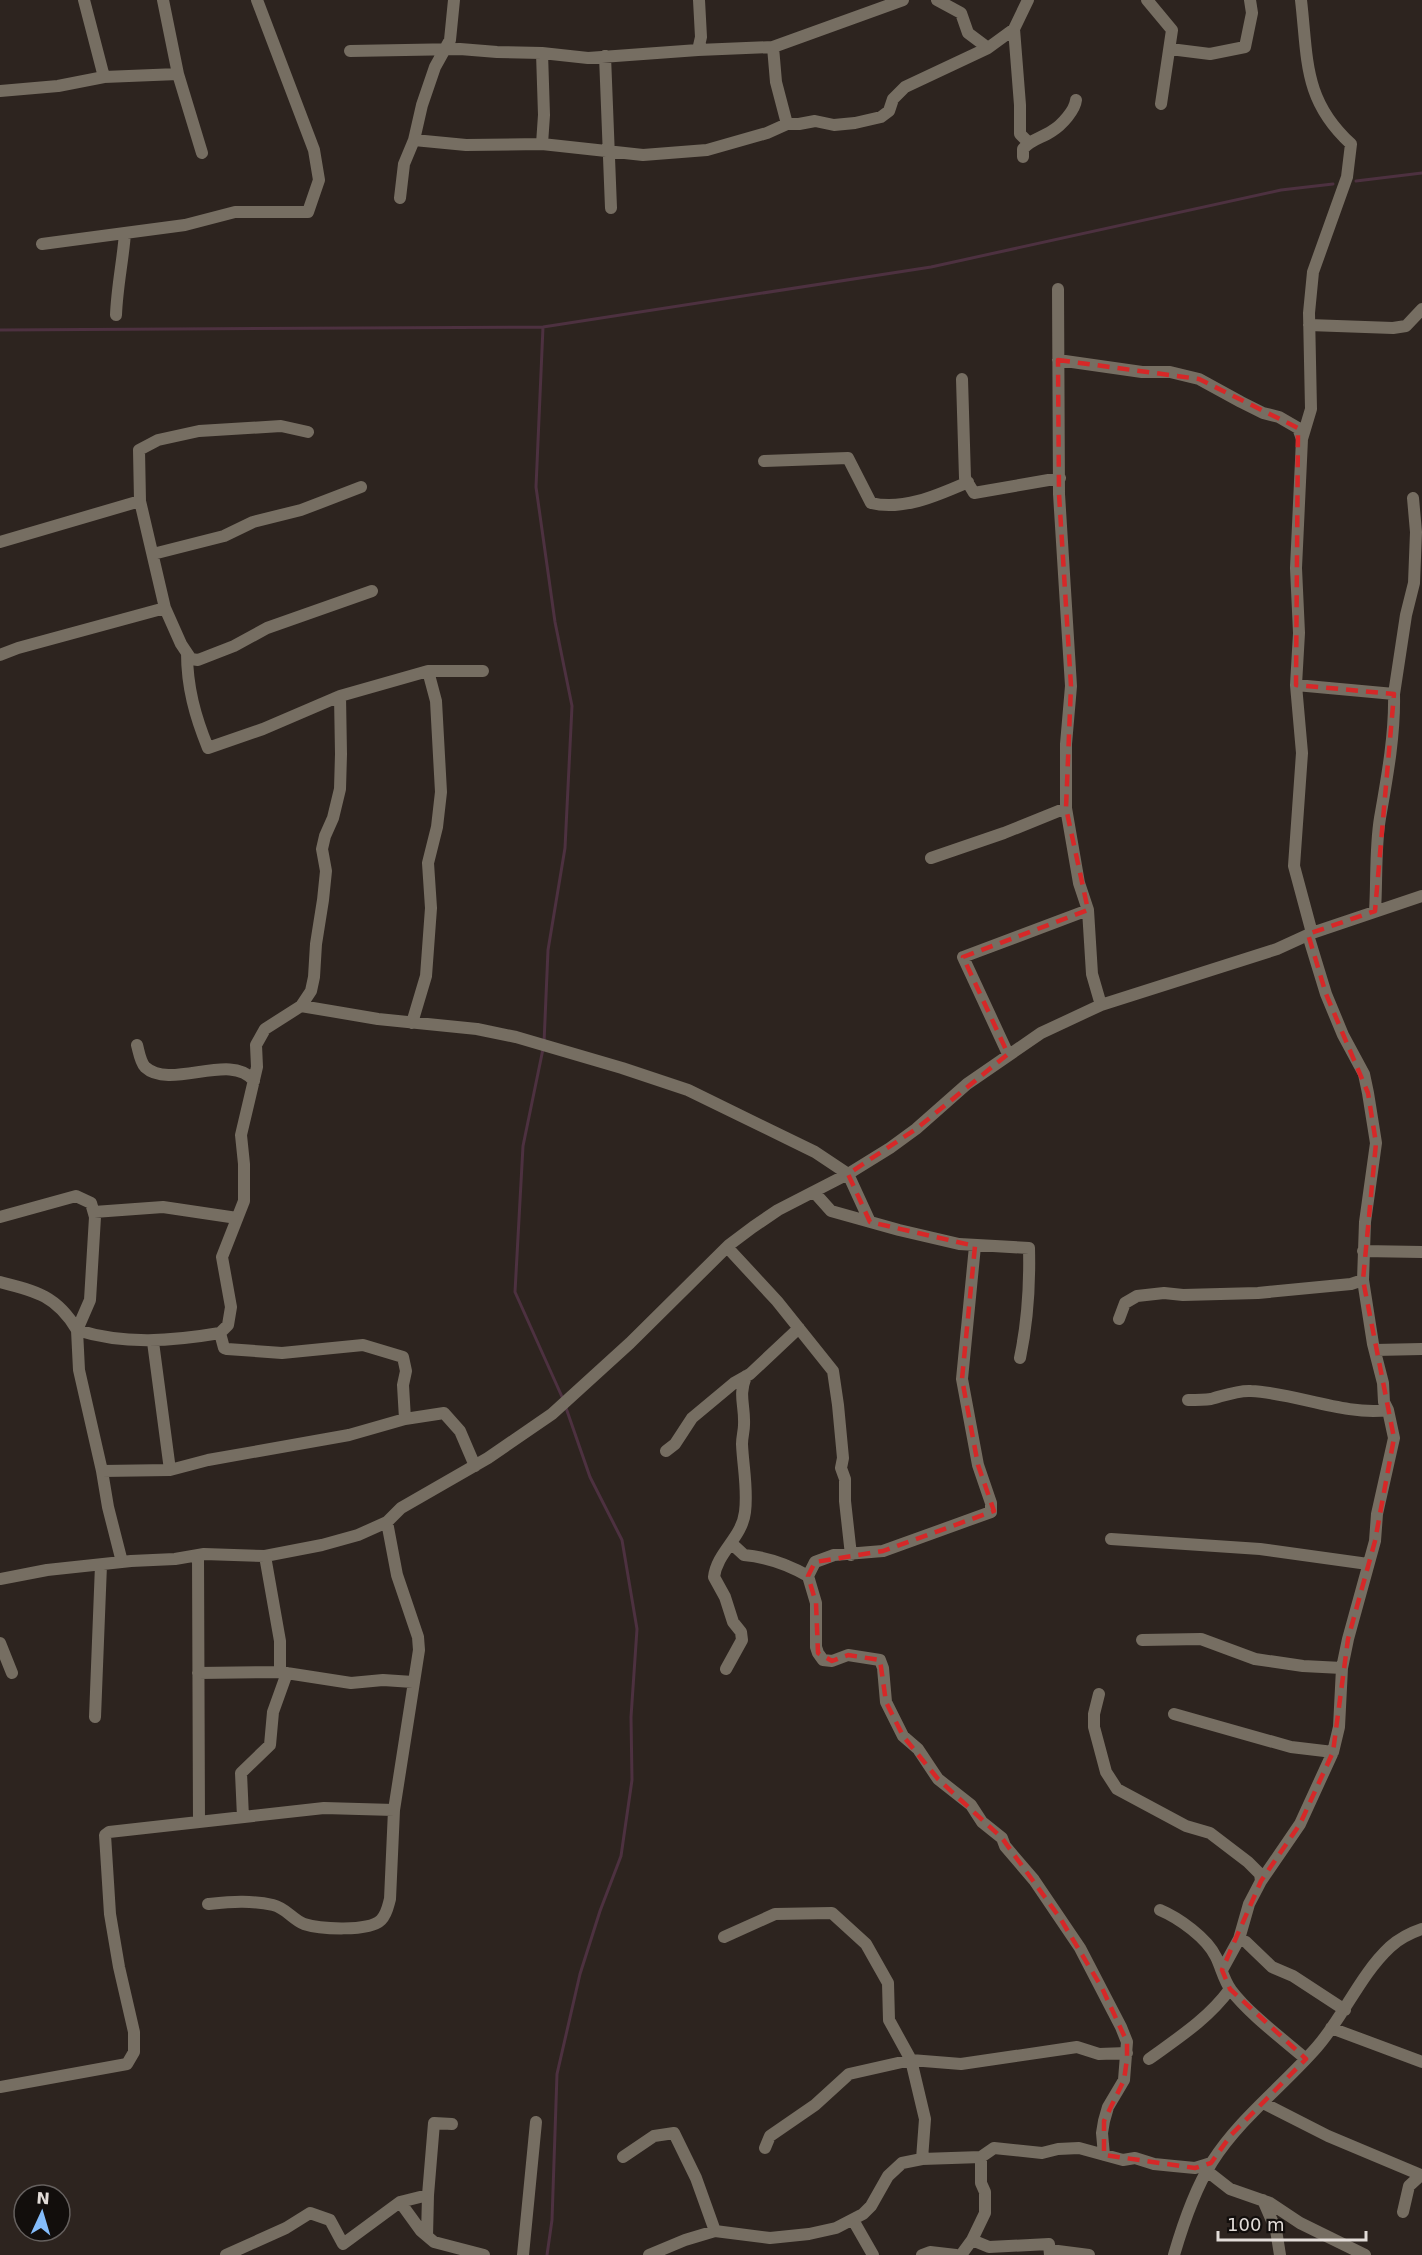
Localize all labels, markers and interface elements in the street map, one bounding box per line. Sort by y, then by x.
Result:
north arrow [12,2183,72,2243]
text: N [36,2189,50,2208]
scale bar [1218,2204,1366,2242]
text: 100 m [1227,2214,1285,2235]

